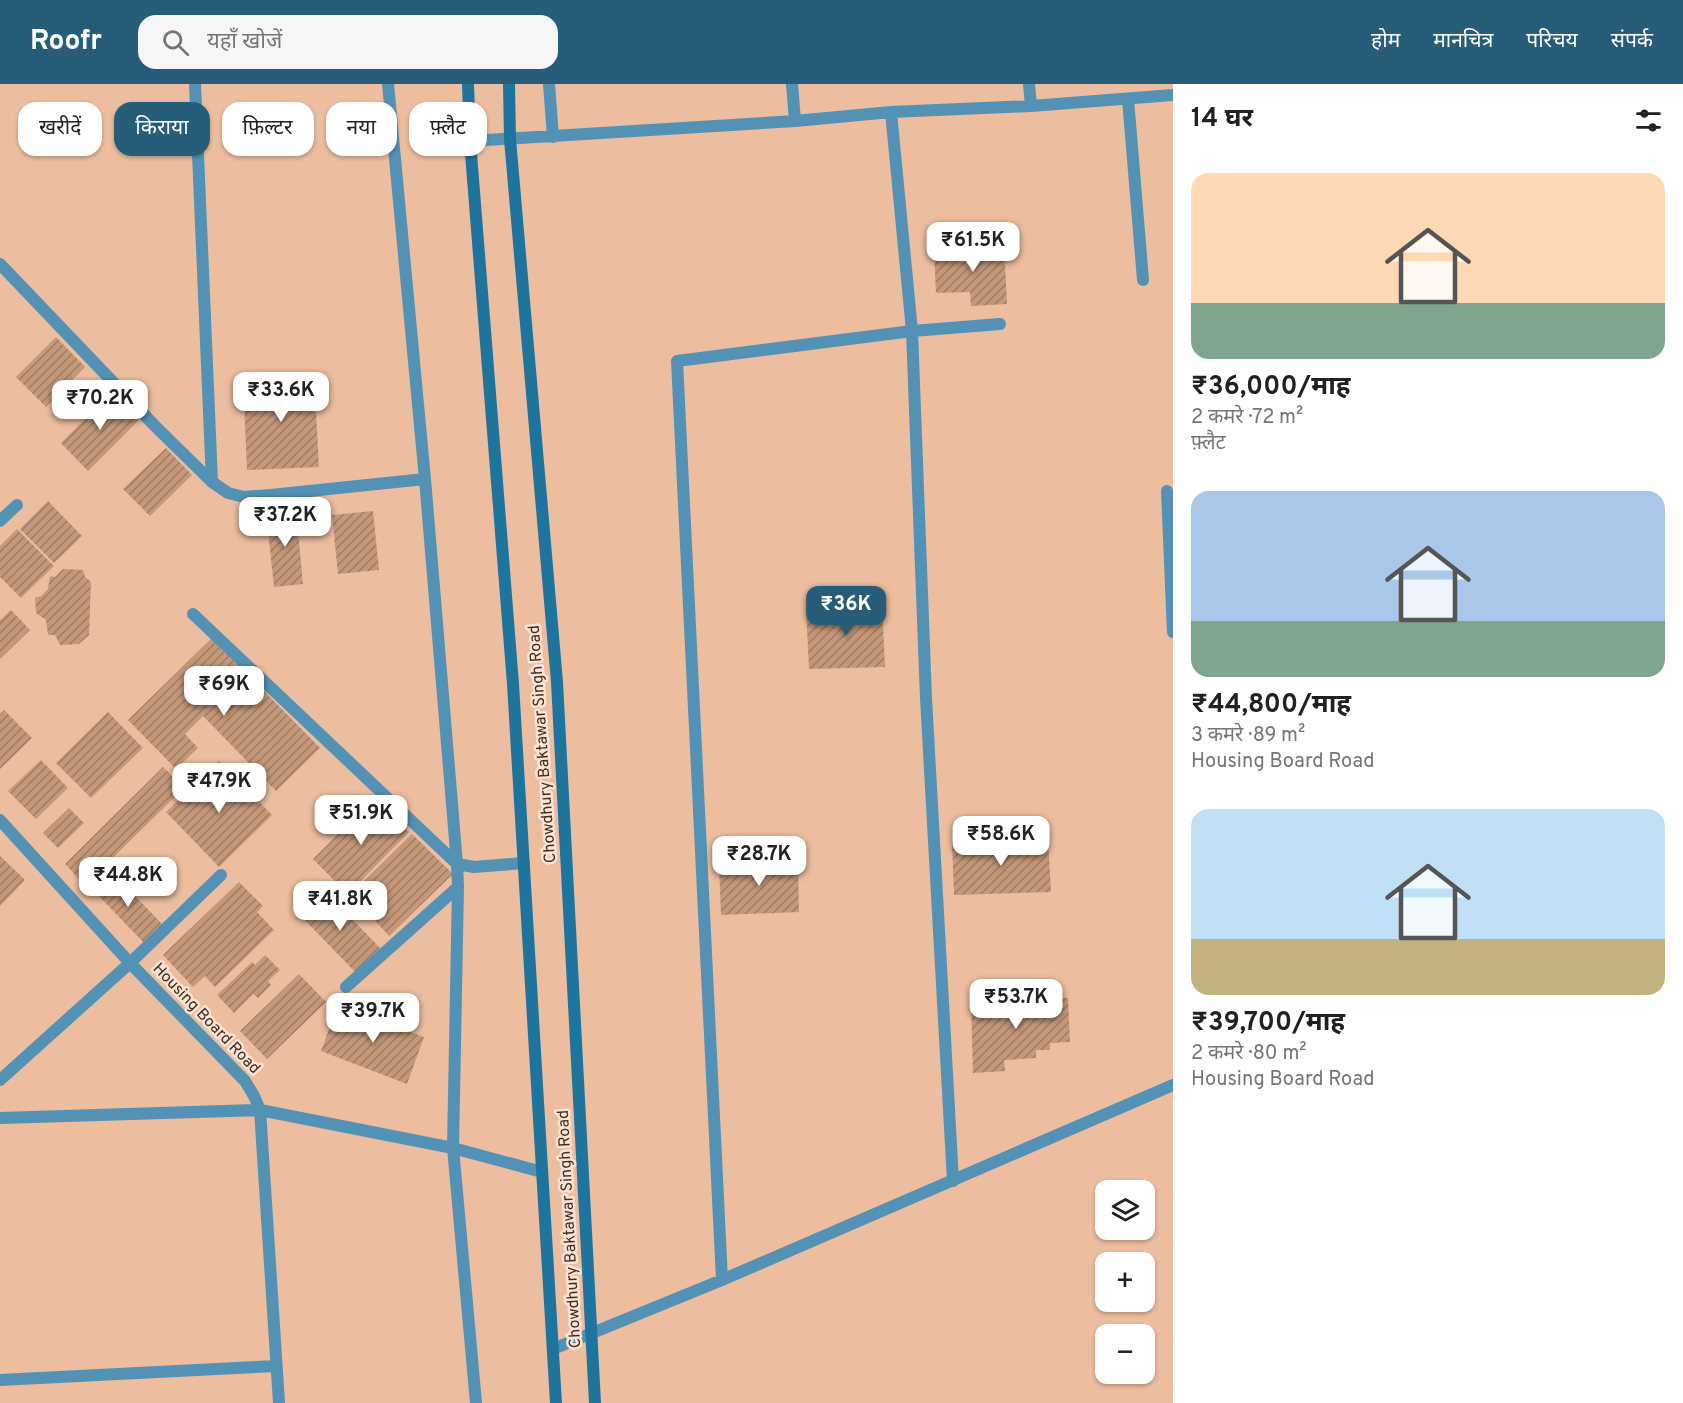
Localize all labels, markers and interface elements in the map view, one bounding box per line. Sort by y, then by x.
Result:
search box [138,15,558,69]
text: Roofr [30,24,102,60]
icon: search [159,26,192,59]
text: होम [1371,28,1400,55]
text: मानचित्र [1433,28,1493,55]
text: परिचय [1526,28,1578,55]
text: संपर्क [1611,28,1653,55]
text: यहाँ खोजें [207,29,282,56]
chip: खरीदें [18,102,102,156]
chip: किराया [114,102,210,156]
chip: फ़िल्टर [222,102,314,156]
chip: नया [326,102,397,156]
chip: फ़्लैट [409,102,487,156]
text: 14 घर [1191,103,1253,136]
icon: filters [1632,104,1665,137]
icon: home [1374,212,1482,320]
pin: ₹61.5K [924,222,1022,273]
text: ₹61.5K [941,228,1005,254]
text: ₹36,000/माह [1191,371,1351,404]
pin: ₹33.6K [232,372,330,423]
text: ₹33.6K [247,378,315,404]
pin: ₹70.2K [51,380,149,431]
text: ₹70.2K [66,386,134,412]
text: 2 कमरे · 72 m² [1191,405,1303,431]
text: फ़्लैट [1191,431,1226,457]
pin: ₹37.2K [236,497,334,548]
text: ₹37.2K [253,503,317,529]
icon: home [1374,530,1482,638]
pin: ₹36K [810,586,882,637]
text: ₹36K [820,592,872,618]
street label: Chowdhury Baktawar Singh Road [525,624,561,864]
pin: ₹69K [188,666,260,717]
text: ₹69K [198,672,250,698]
text: ₹44,800/माह [1191,689,1351,722]
text: 3 कमरे · 89 m² [1191,723,1305,749]
text: Housing Board Road [1191,749,1374,775]
pin: ₹47.9K [170,763,268,814]
text: ₹47.9K [186,769,252,795]
pin: ₹51.9K [312,795,410,846]
text: ₹51.9K [329,801,393,827]
pin: ₹58.6K [952,816,1050,867]
text: ₹58.6K [967,822,1035,848]
pin: ₹28.7K [710,836,808,887]
text: ₹28.7K [726,842,792,868]
icon: home [1374,848,1482,956]
pin: ₹44.8K [79,857,177,908]
text: ₹44.8K [93,863,163,889]
pin: ₹41.8K [291,881,389,932]
text: ₹41.8K [307,887,373,913]
street label: Housing Board Road [148,959,264,1079]
pin: ₹53.7K [967,979,1065,1030]
text: ₹53.7K [984,985,1048,1011]
pin: ₹39.7K [324,993,422,1044]
text: ₹39.7K [340,999,406,1025]
text: ₹39,700/माह [1191,1007,1345,1040]
text: 2 कमरे · 80 m² [1191,1041,1307,1067]
text: Housing Board Road [1191,1067,1374,1093]
street label: Chowdhury Baktawar Singh Road [554,1109,586,1349]
map controls [1095,1180,1155,1384]
button: layers [1095,1180,1155,1240]
button: + [1095,1252,1155,1312]
button: − [1095,1324,1155,1384]

